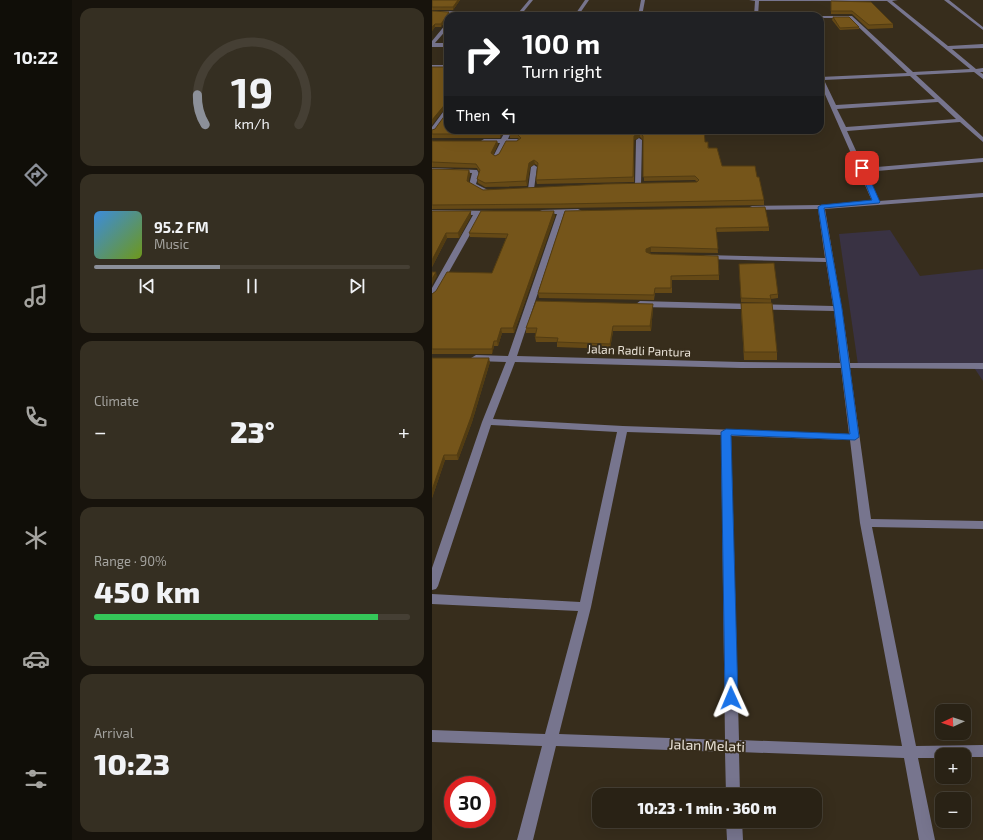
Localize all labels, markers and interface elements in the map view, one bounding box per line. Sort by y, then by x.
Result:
text: 100 m [522,26,600,60]
icon: right [456,28,508,80]
text: 10:22 [14,46,58,68]
text: Turn right [522,60,602,82]
text: 19 [231,66,273,116]
icon: left [498,104,520,126]
text: Then [456,106,490,124]
text: km/h [234,115,270,132]
pin [845,151,879,185]
icon: arrive [851,157,873,179]
icon: directions [22,161,50,189]
text: 95.2 FM [154,218,209,236]
text: Music [154,236,189,252]
icon: previous [136,275,158,297]
icon: pause [241,275,263,297]
icon: next [346,275,368,297]
icon: music [22,282,50,310]
street label: Jalan Radli Pantura [587,341,691,359]
text: Climate [94,393,139,409]
icon: phone [22,403,50,431]
text: 23° [230,413,275,449]
text: − [94,418,107,444]
text: + [398,418,410,444]
icon: climate [22,524,50,552]
text: Range · 90% [94,553,167,569]
text: 450 km [94,573,200,609]
icon: car [22,645,50,673]
position arrow [710,677,752,719]
north arrow [935,704,971,740]
map controls [935,704,971,828]
text: Arrival [94,725,134,741]
street label: Jalan Melati [669,735,745,755]
text: 10:23 [94,745,170,781]
button: + [935,748,971,784]
icon: filters [22,765,50,793]
speed limit sign: 30 [444,776,496,828]
button: − [935,792,971,828]
text: 10:23 · 1 min · 360 m [638,799,776,817]

